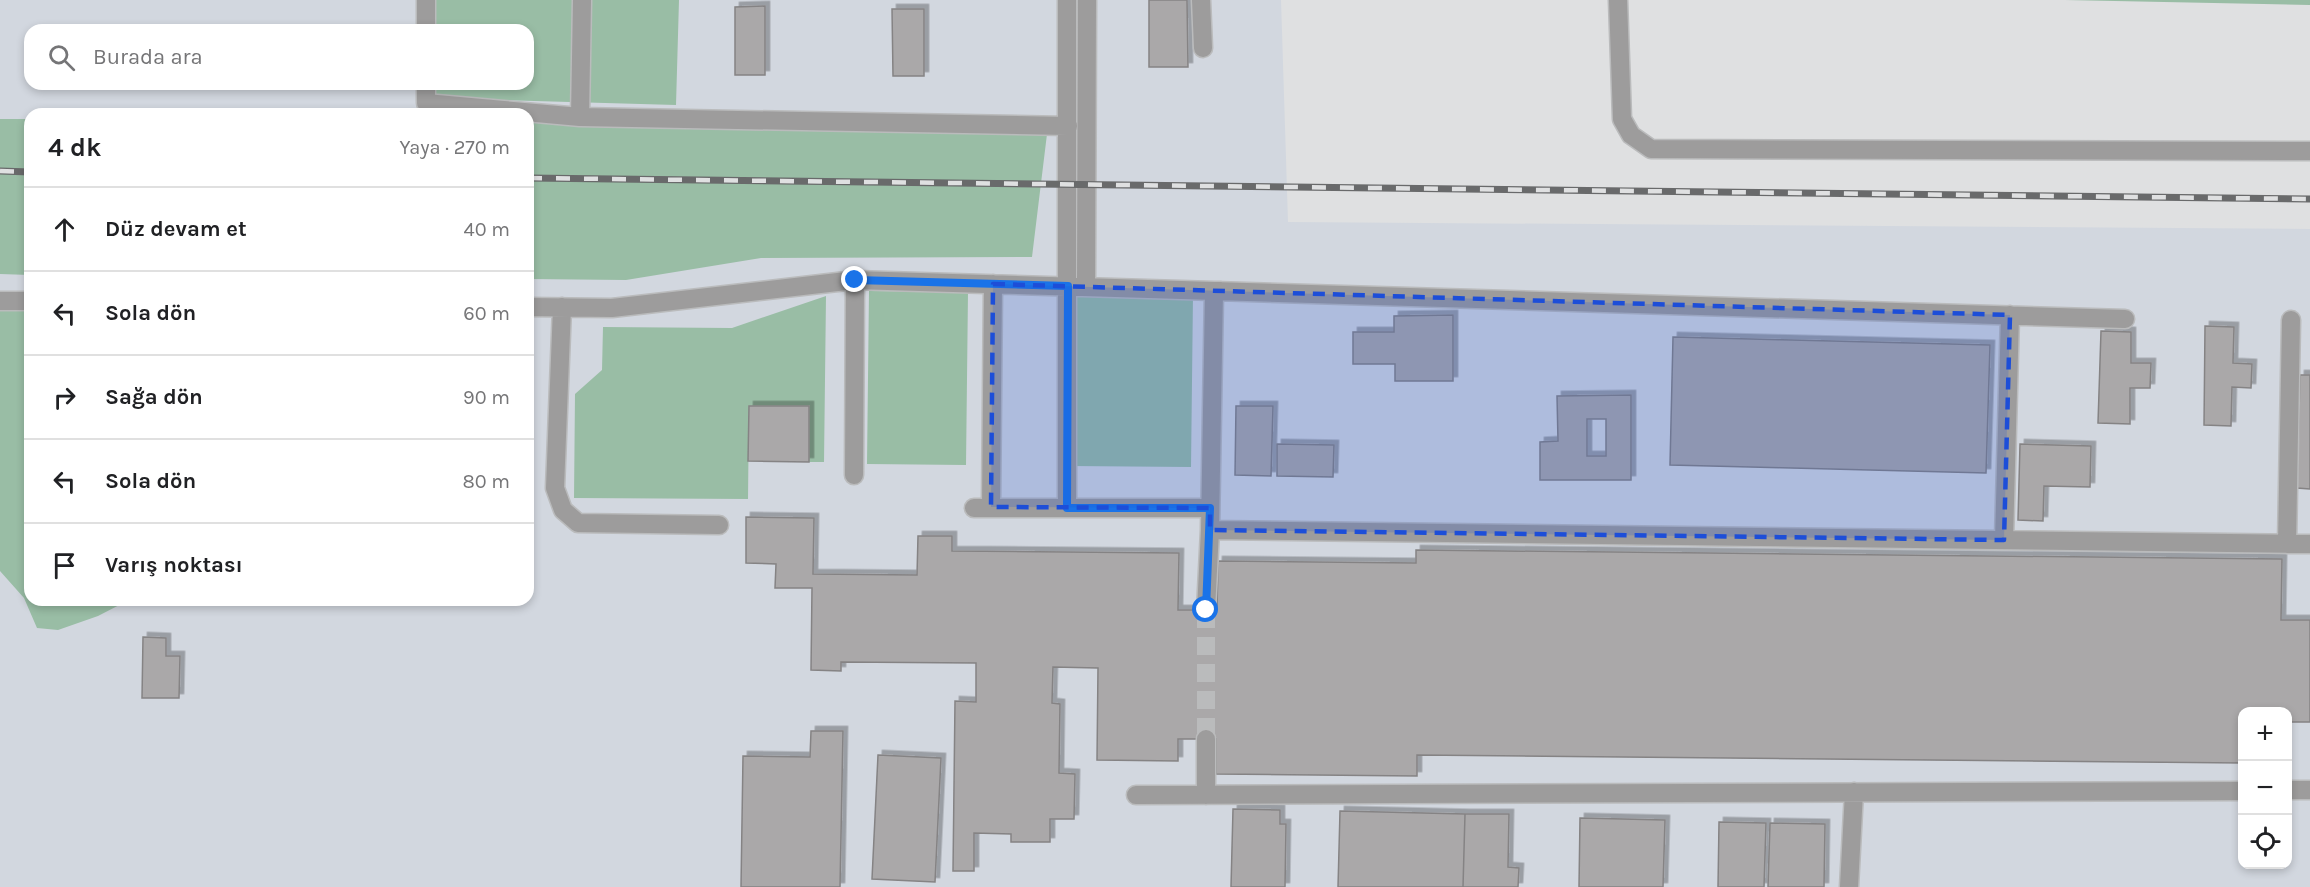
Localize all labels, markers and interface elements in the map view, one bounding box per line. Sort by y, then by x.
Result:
search box [24,24,534,90]
icon: search [45,41,78,74]
text: Burada ara [93,44,203,70]
text: 4 dk [48,132,101,163]
text: Yaya · 270 m [400,136,510,159]
icon: ahead [48,213,81,246]
text: Düz devam et [105,216,247,242]
text: 40 m [464,218,510,241]
route end [841,266,867,292]
icon: left [48,297,81,330]
text: Sola dön [105,300,196,326]
text: 60 m [463,302,510,325]
icon: right [48,381,81,414]
text: Sağa dön [105,384,203,410]
text: 90 m [463,386,510,409]
icon: left [48,465,81,498]
text: Sola dön [105,468,196,494]
text: 80 m [462,470,510,493]
icon: arrive [48,549,81,582]
text: Varış noktası [105,552,243,578]
route start [1192,596,1218,622]
map controls [2238,707,2292,869]
button: + [2238,707,2292,761]
button: − [2238,761,2292,815]
button: locate [2238,815,2292,869]

